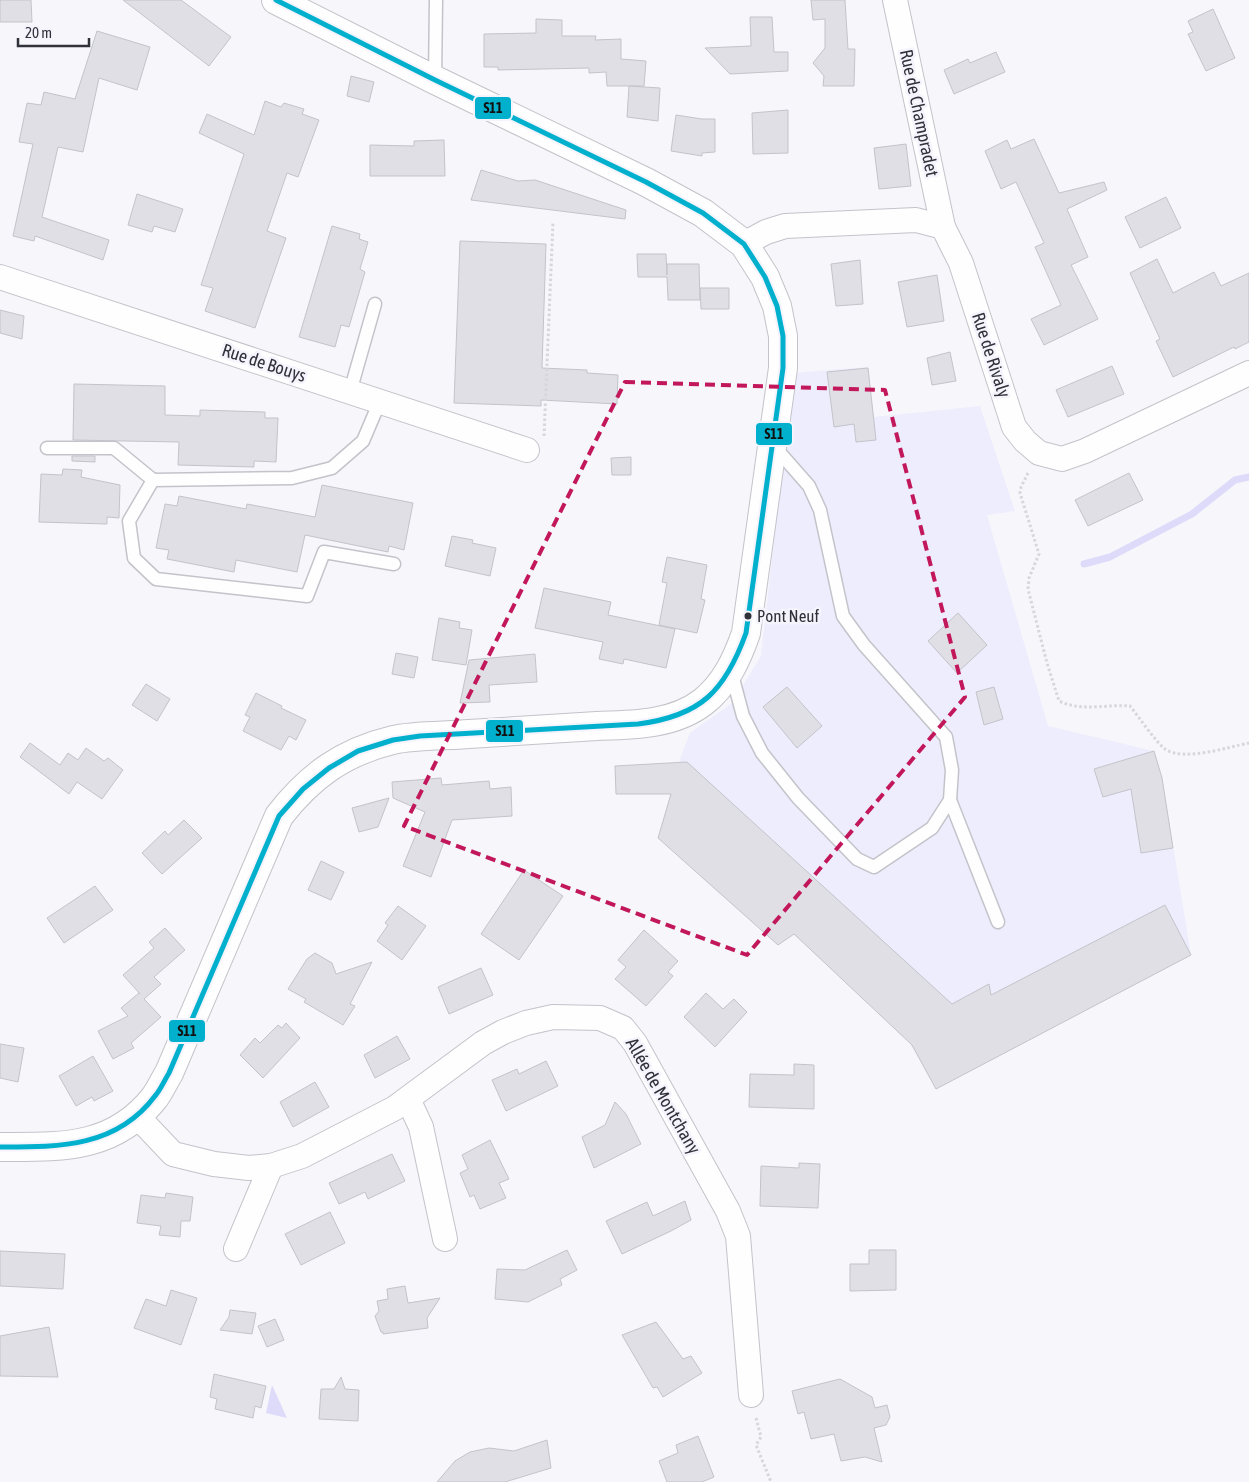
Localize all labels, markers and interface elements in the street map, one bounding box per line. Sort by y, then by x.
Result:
scale bar [18,15,89,47]
text: 20 m [25,24,52,41]
street label: Rue de Champradet [896,47,943,178]
line badge: S11 [474,96,512,120]
text: S11 [483,100,503,116]
street label: Rue de Rivaly [968,310,1015,400]
street label: Rue de Bouys [220,339,309,386]
line badge: S11 [755,422,793,446]
text: S11 [764,426,784,442]
place label: Pont Neuf [757,606,820,626]
marker: Pont Neuf [743,611,753,621]
line badge: S11 [485,719,524,743]
text: S11 [495,723,515,739]
line badge: S11 [168,1019,206,1043]
text: S11 [177,1023,197,1039]
street label: Allée de Montchany [622,1034,705,1157]

